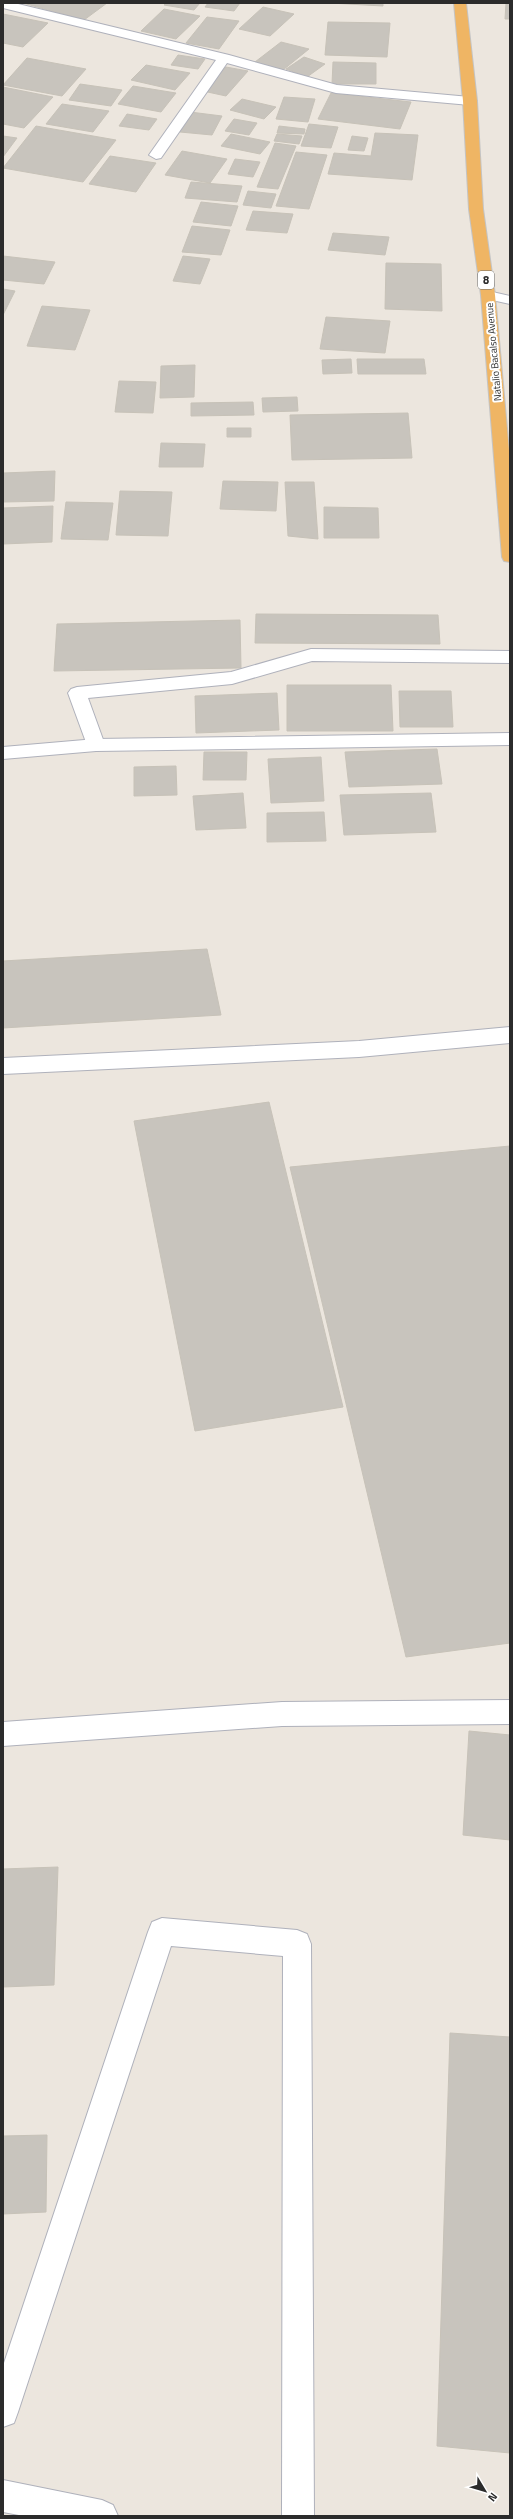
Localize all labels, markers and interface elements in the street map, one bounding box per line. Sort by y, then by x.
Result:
road number: 8 [478,271,494,289]
street label: Natalio Bacalso Avenue [482,302,505,402]
north arrow [465,2471,505,2511]
text: N [484,2489,502,2505]

